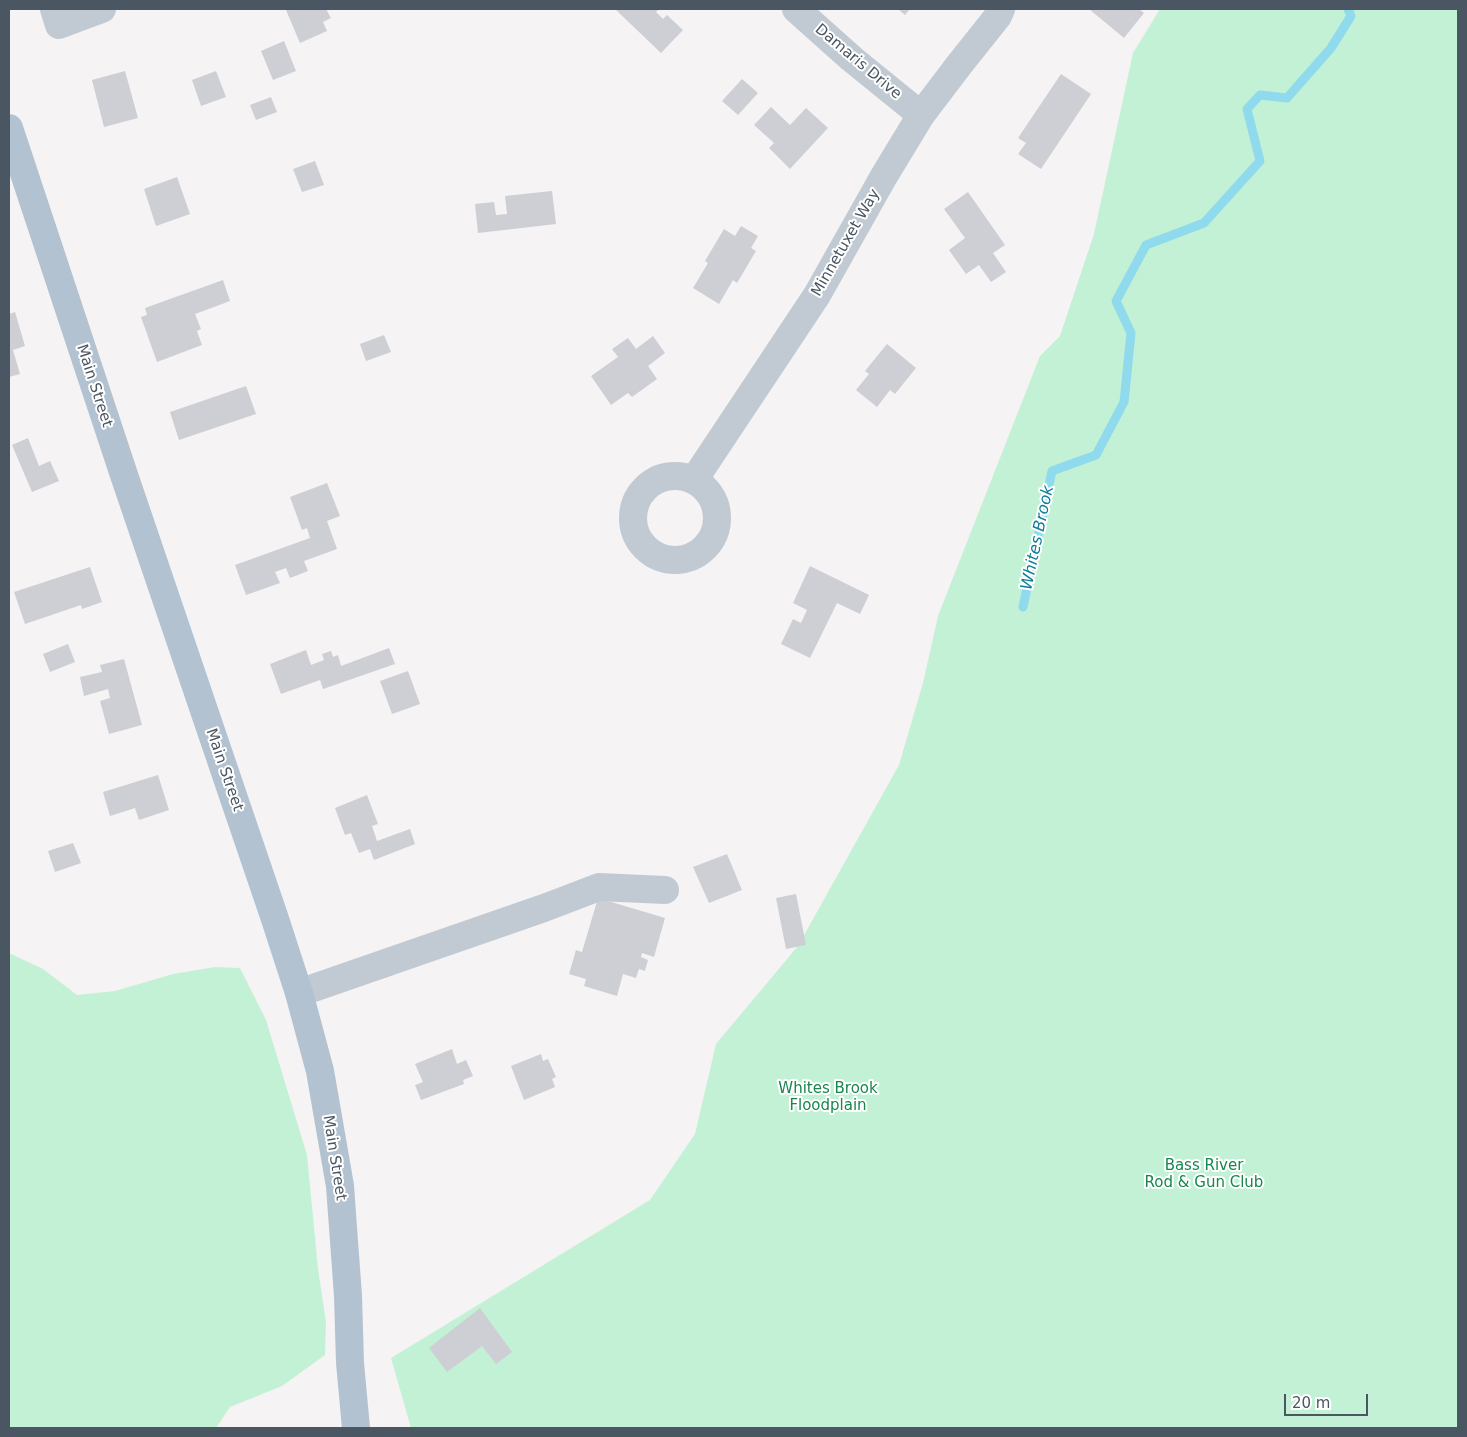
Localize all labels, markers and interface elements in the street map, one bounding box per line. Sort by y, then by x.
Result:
street label: Damaris Drive [811,21,905,103]
street label: Minnetuxet Way [808,186,884,300]
street label: Main Street [72,342,116,430]
water label: Whites Brook [1018,484,1058,592]
street label: Main Street [201,726,247,814]
park label: Whites Brook Floodplain [778,1080,878,1115]
street label: Main Street [318,1114,350,1202]
park label: Bass River Rod & Gun Club [1145,1157,1263,1192]
scale bar [1287,1384,1371,1416]
text: 20 m [1292,1394,1330,1412]

